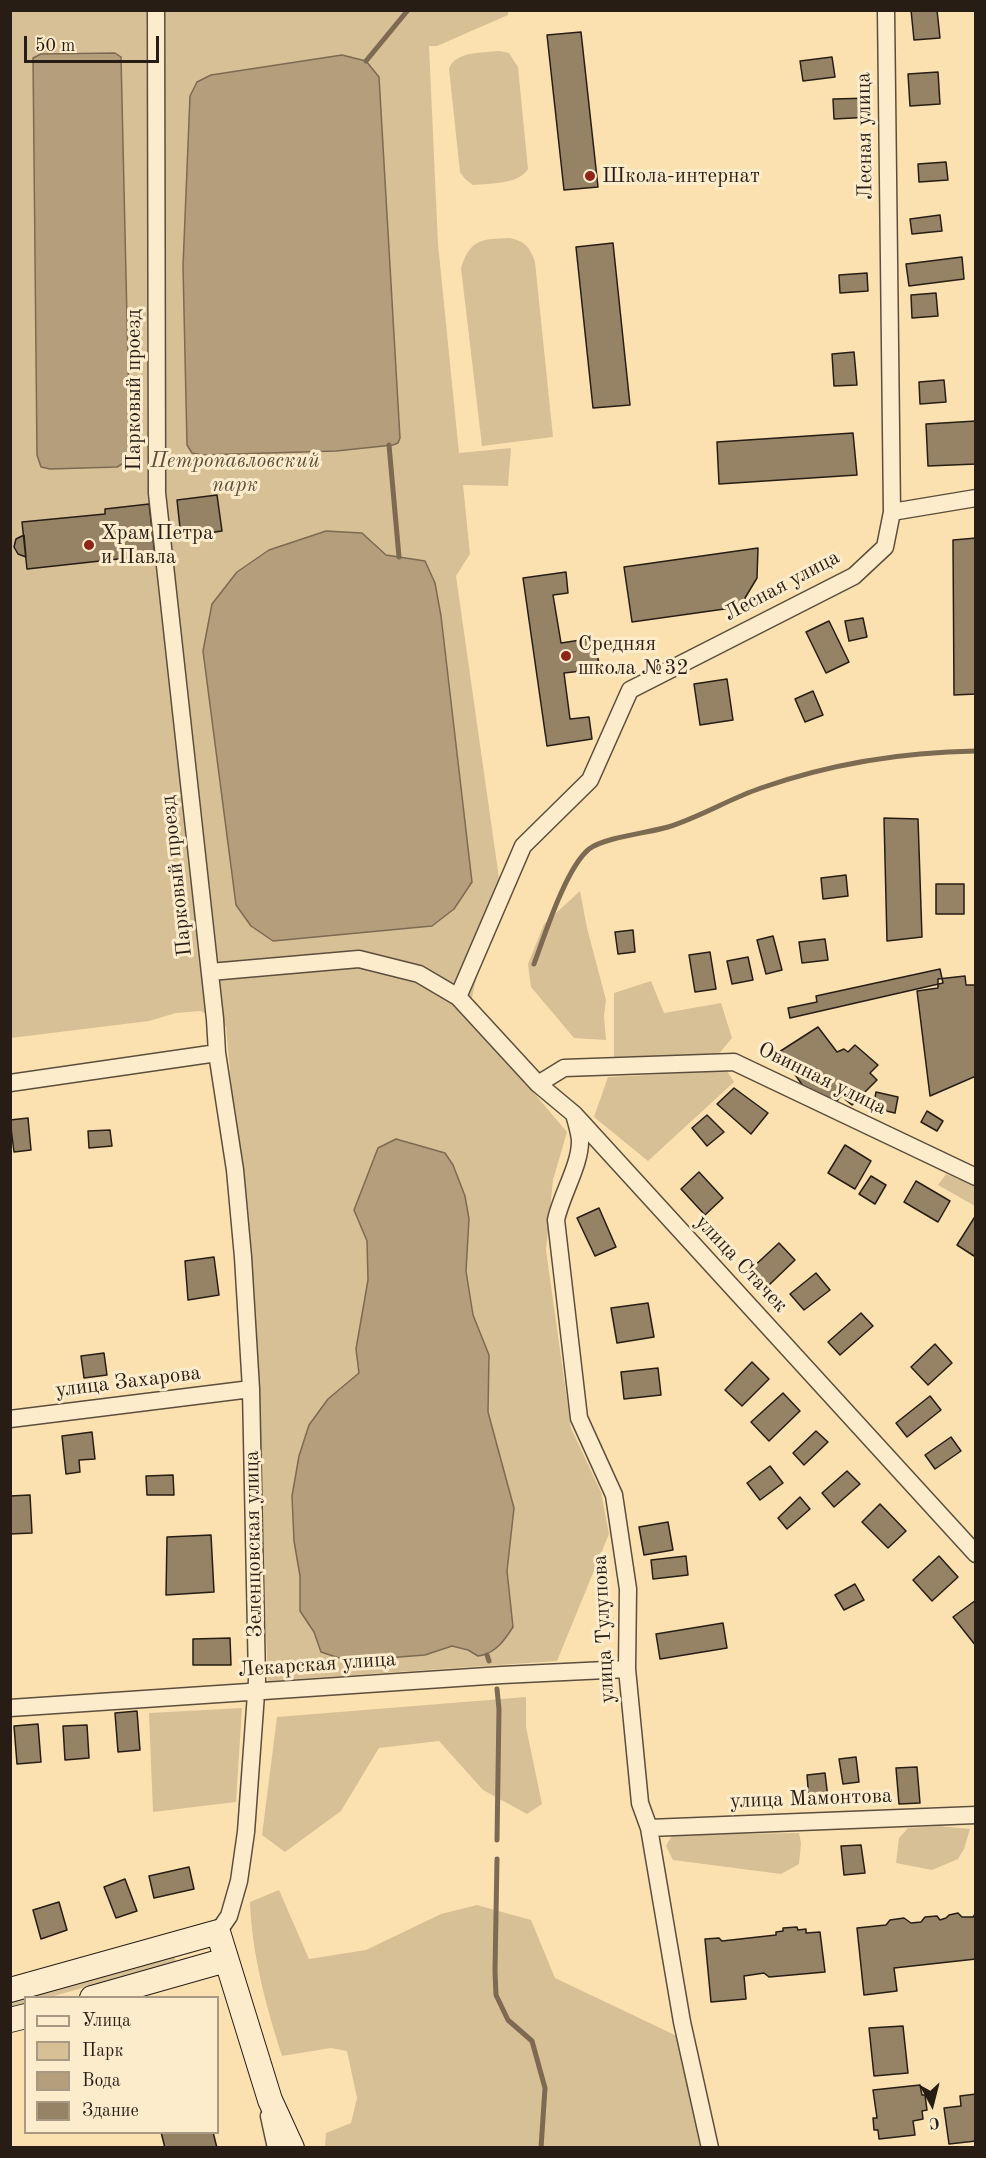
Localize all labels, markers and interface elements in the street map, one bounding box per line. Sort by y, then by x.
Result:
scale bar [27,24,162,62]
text: 50 m [35,37,75,55]
street label: Лесная улица [851,72,879,200]
place label: Школа-интернат [602,163,760,189]
marker: Школа-интернат [583,169,597,183]
street label: Парковый проезд [121,309,147,471]
park label: Петропавловский парк [150,448,320,498]
place label: Храм Петра и Павла [101,520,213,570]
marker: Храм Петра и Павла [82,538,96,552]
street label: Лесная улица [720,545,844,627]
place label: Средняя школа №32 [578,631,689,681]
marker: Средняя школа №32 [559,649,573,663]
street label: Парковый проезд [156,794,198,958]
street label: Овинная улица [754,1037,890,1121]
street label: улица Стачек [689,1210,793,1318]
street label: улица Захарова [54,1361,202,1403]
street label: Зеленцовская улица [240,1450,268,1638]
street label: улица Тулупова [588,1554,620,1704]
street label: Лекарская улица [237,1647,397,1683]
street label: улица Мамонтова [729,1784,893,1814]
legend [24,1996,219,2134]
text: Улица [82,2012,131,2030]
text: Парк [82,2042,123,2060]
text: Вода [82,2072,121,2090]
north arrow [902,2074,962,2134]
text: Здание [82,2102,139,2120]
text: С [928,2113,940,2130]

